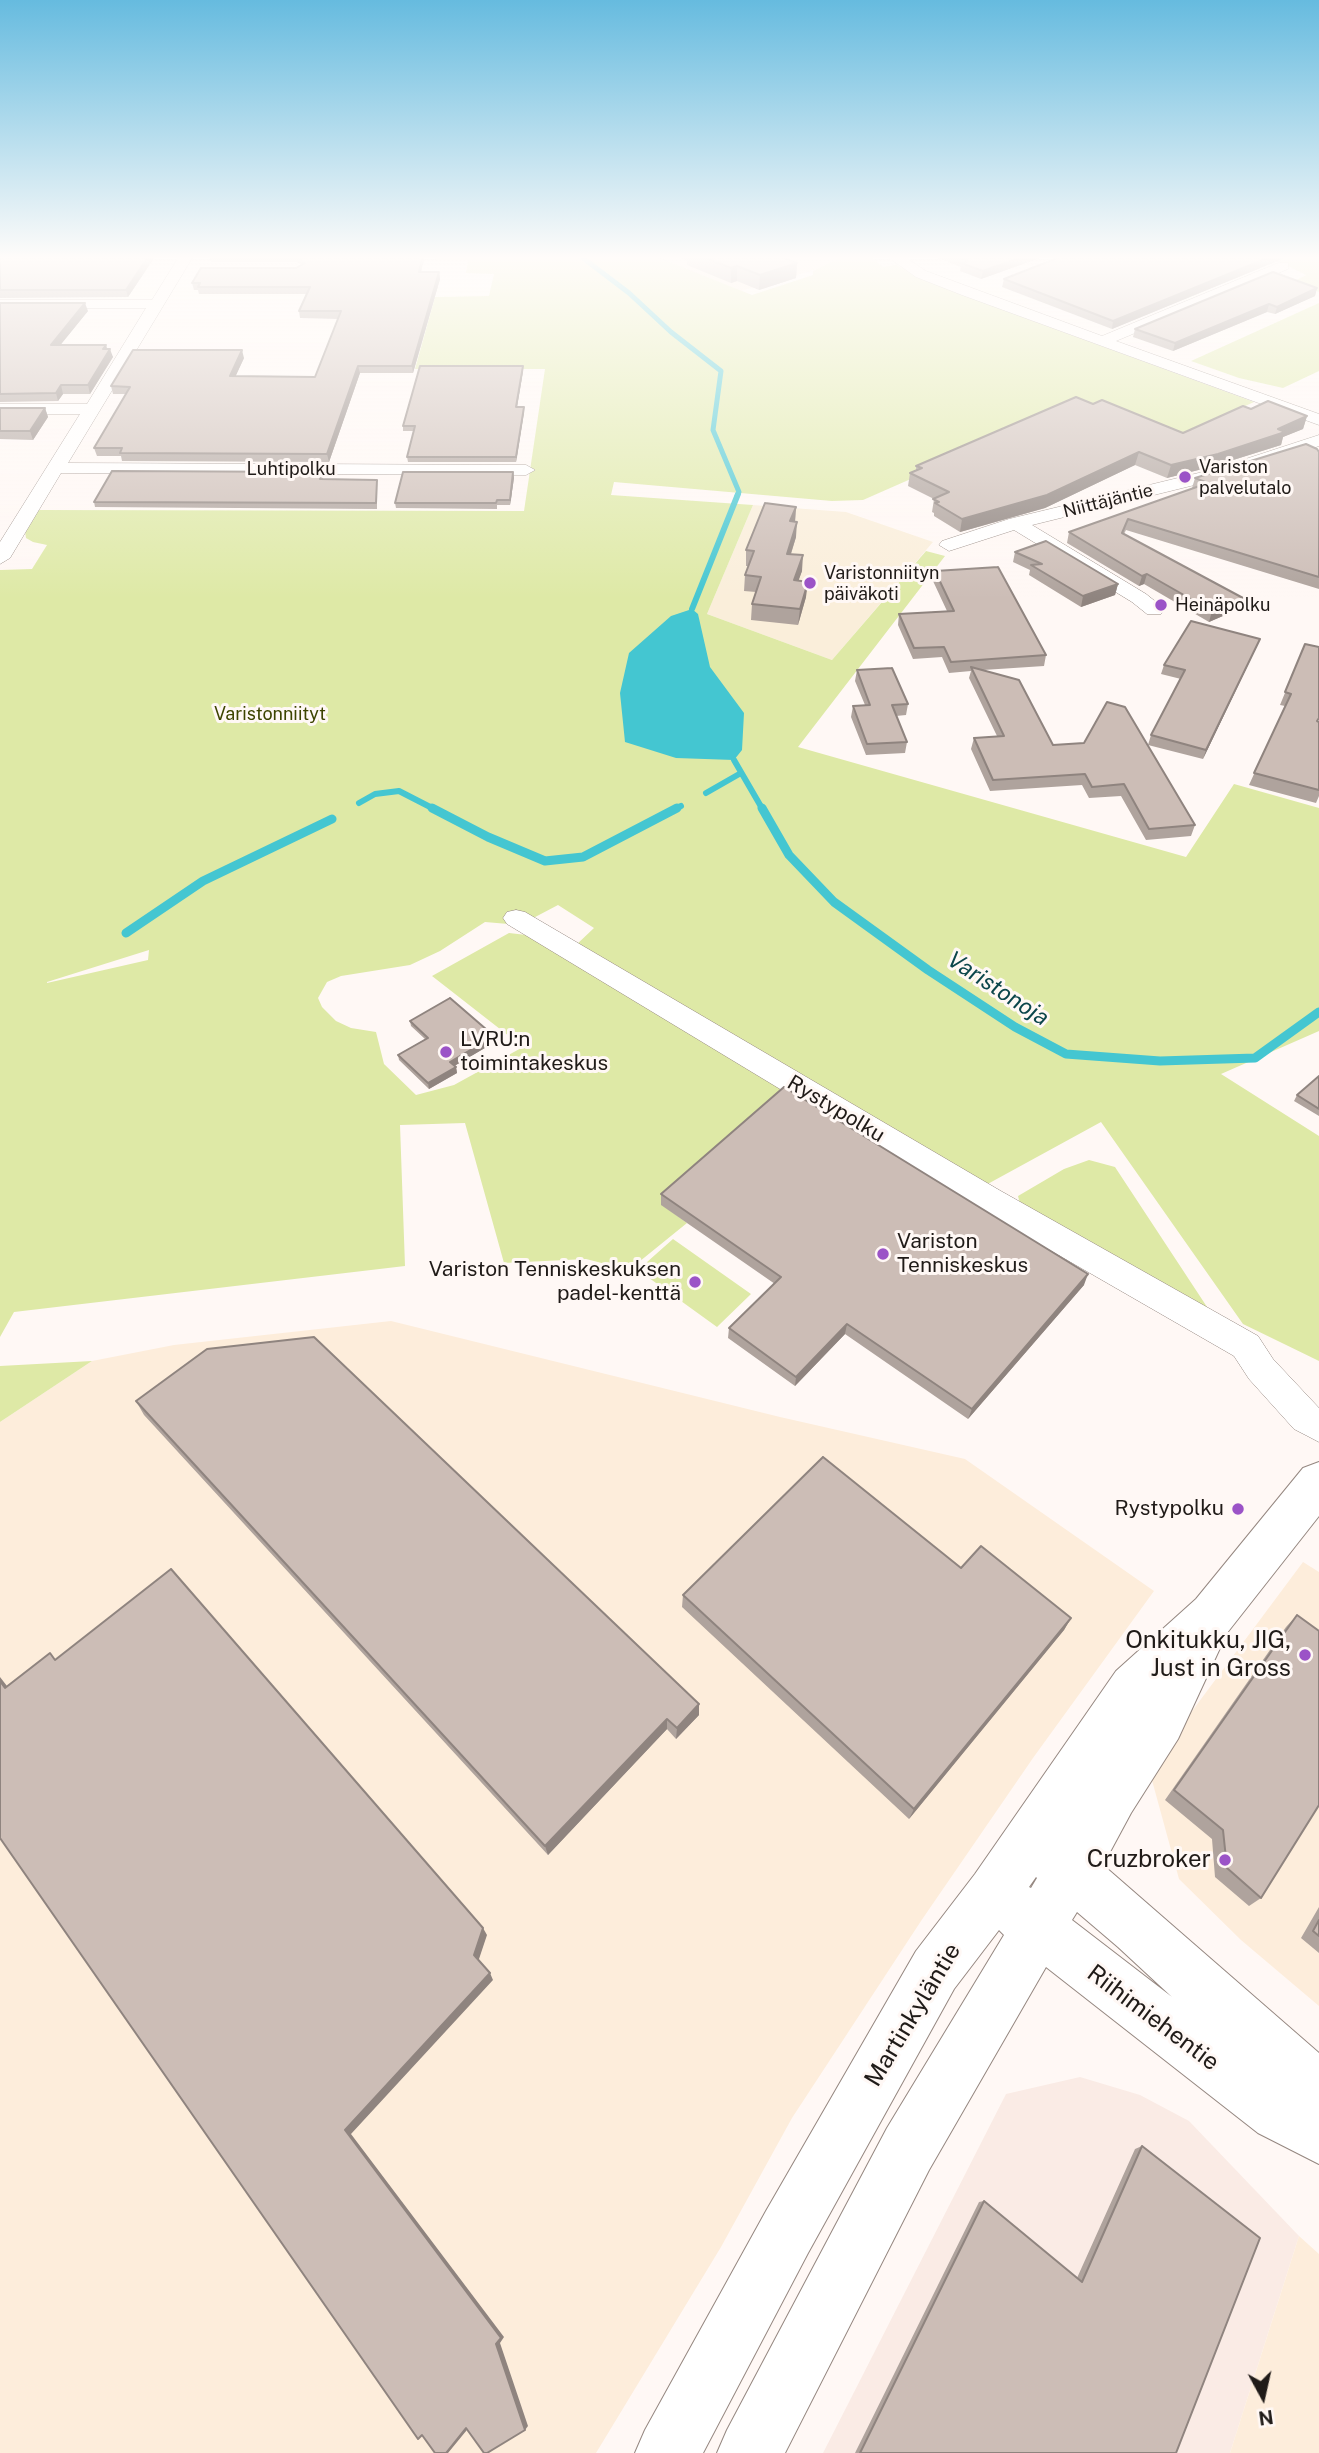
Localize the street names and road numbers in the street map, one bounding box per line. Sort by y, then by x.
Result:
street label: Luhtipolku [246,458,336,480]
street label: Niittäjäntie [1061,479,1155,523]
street label: Rystypolku [783,1070,889,1148]
street label: Martinkyläntie [859,1938,967,2092]
street label: Riihimiehentie [1081,1959,1225,2077]

